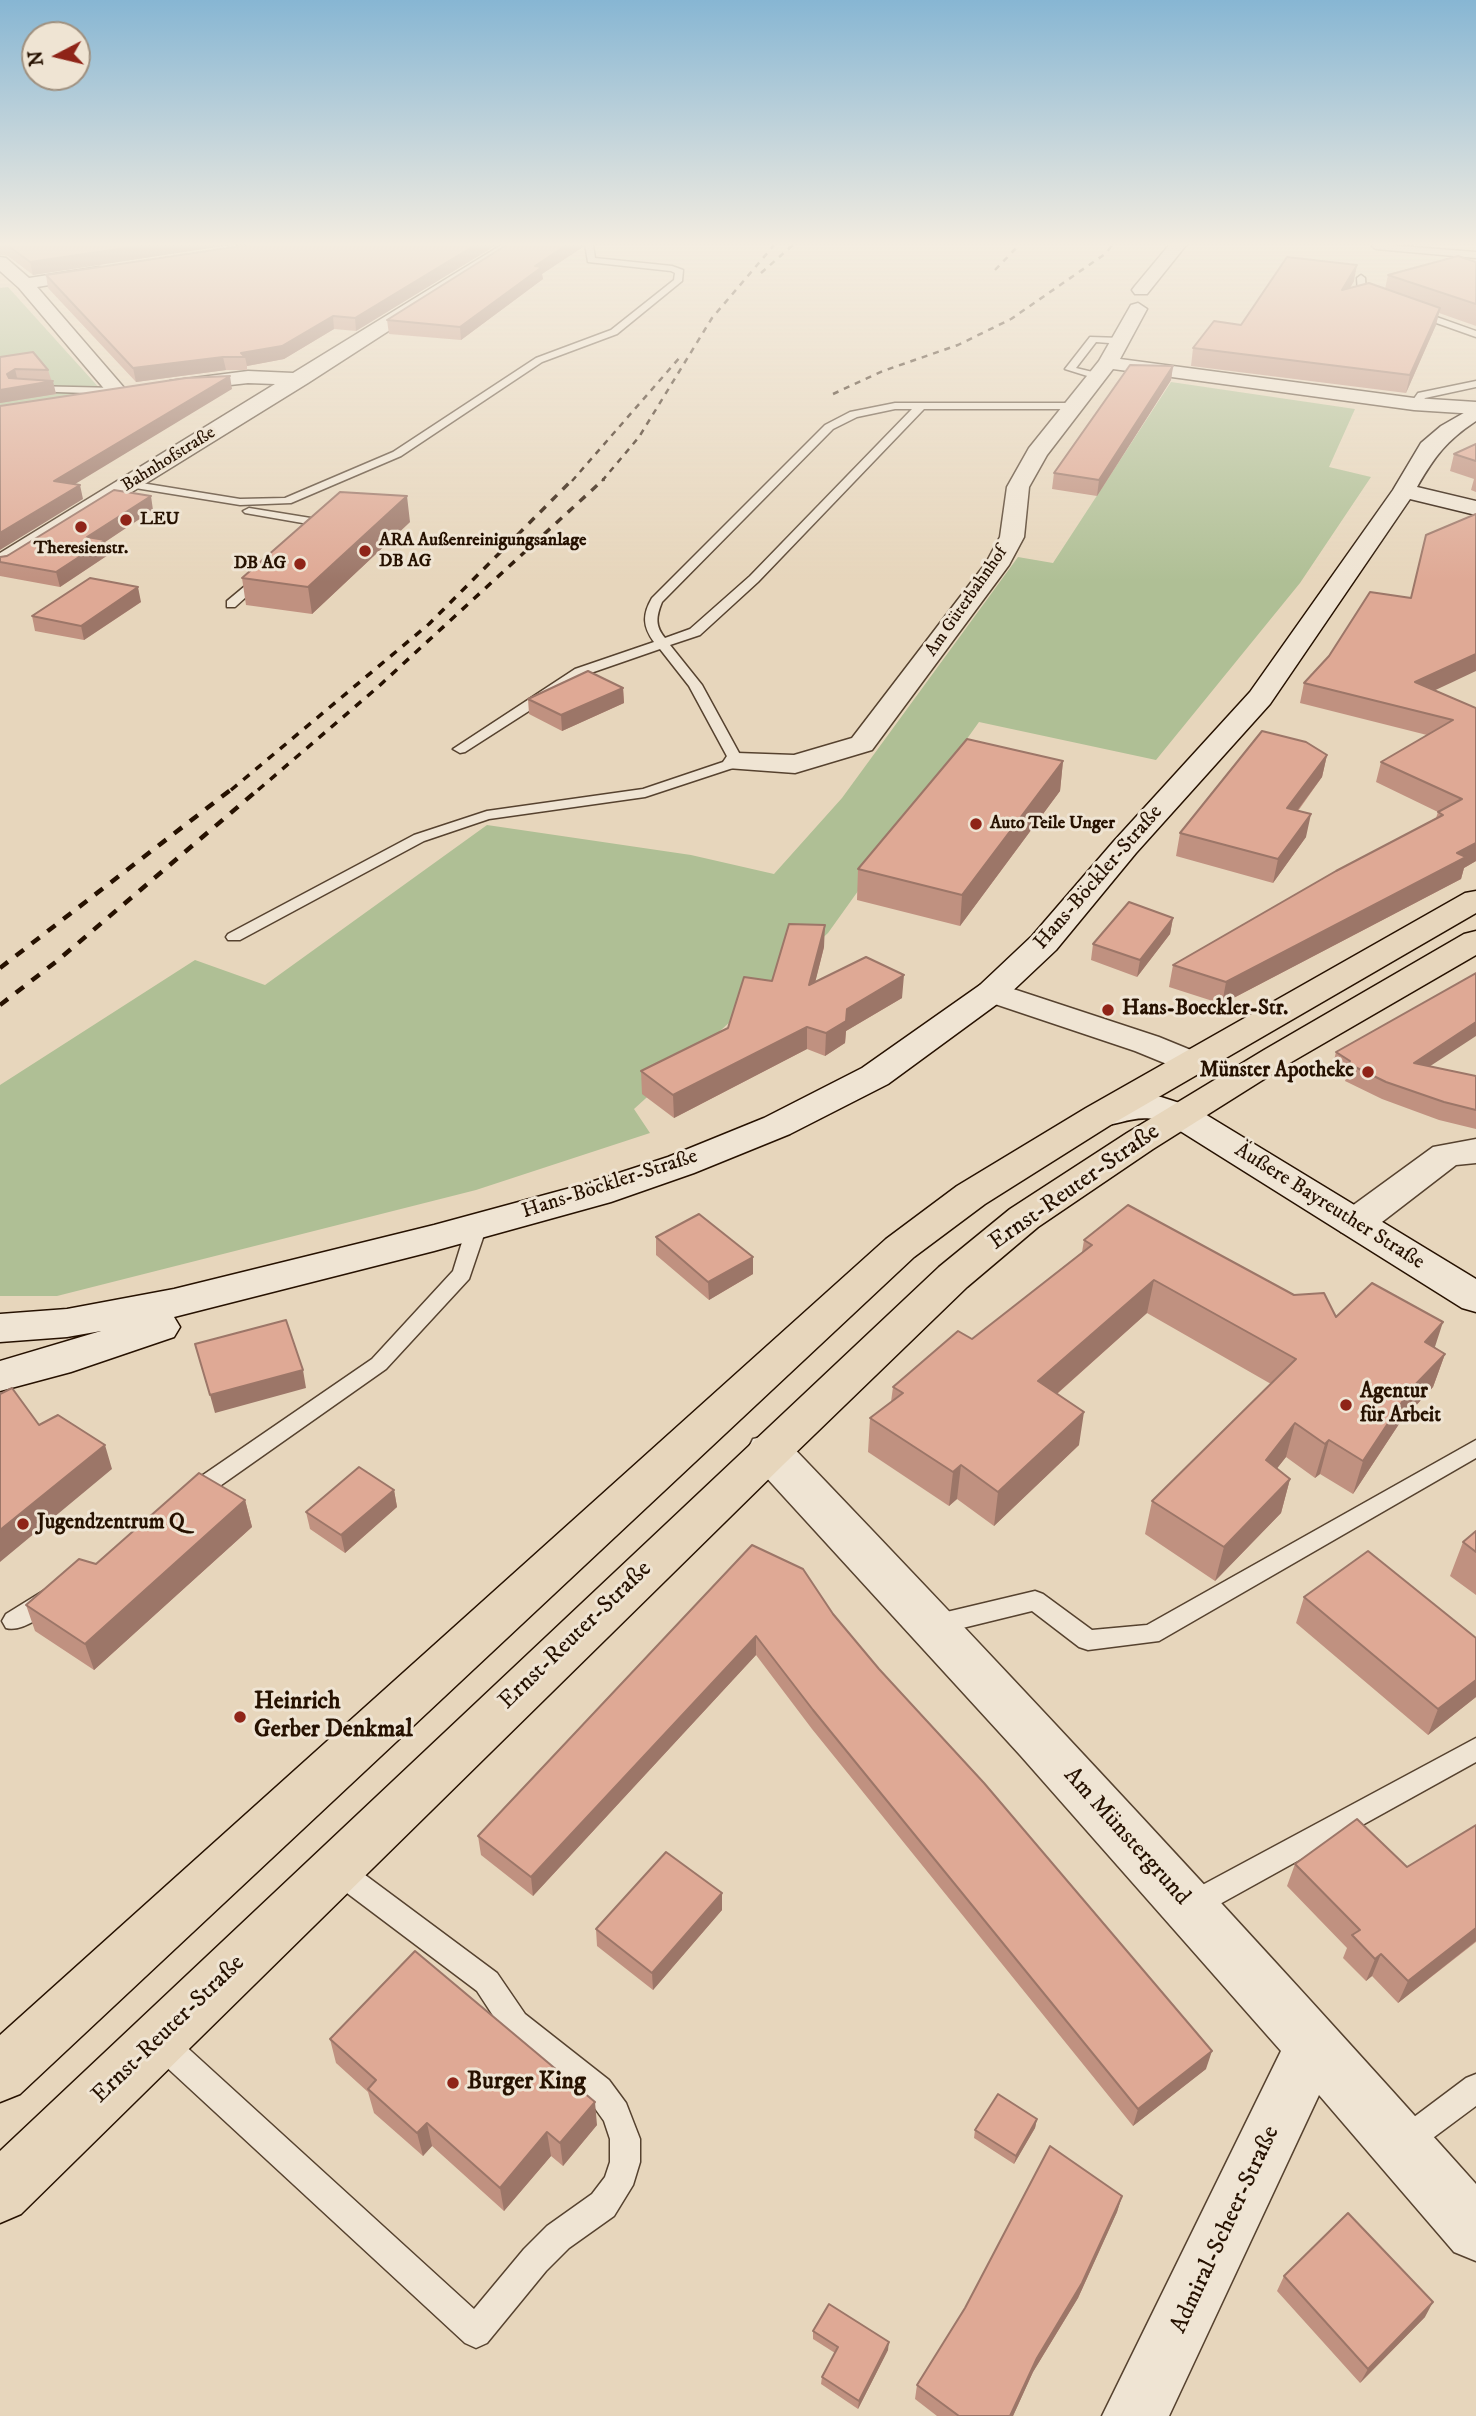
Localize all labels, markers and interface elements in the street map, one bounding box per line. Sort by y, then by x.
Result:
north arrow [21,21,91,91]
text: N [24,49,49,68]
street label: Bahnhofstraße [118,423,220,497]
place label: LEU [140,509,180,531]
marker: LEU [118,512,134,528]
marker: Theresienstr. [73,519,89,535]
place label: ARA Außenreinigungsanlage DB AG [379,530,586,572]
place label: Theresienstr. [34,538,128,560]
marker: ARA Außenreinigungsanlage DB AG [357,543,373,559]
street label: Am Güterbahnhof [921,543,1013,661]
place label: DB AG [234,553,286,575]
marker: DB AG [292,556,308,572]
street label: Hans-Böckler-Straße [1029,801,1169,955]
place label: Auto Teile Unger [990,813,1115,835]
marker: Auto Teile Unger [968,816,984,832]
place label: Hans-Boeckler-Str. [1122,997,1288,1023]
marker: Hans-Boeckler-Str. [1100,1002,1116,1018]
place label: Münster Apotheke [1200,1059,1354,1085]
marker: Münster Apotheke [1360,1064,1376,1080]
street label: Ernst-Reuter-Straße [984,1118,1166,1258]
street label: Äußere Bayreuther Straße [1229,1138,1429,1276]
street label: Hans-Böckler-Straße [519,1145,701,1225]
place label: Agentur für Arbeit [1360,1380,1441,1430]
marker: Agentur für Arbeit [1338,1397,1354,1413]
place label: Jugendzentrum Q [37,1511,185,1537]
marker: Jugendzentrum Q [15,1516,31,1532]
street label: Ernst-Reuter-Straße [494,1556,658,1716]
place label: Heinrich Gerber Denkmal [254,1689,413,1745]
marker: Heinrich Gerber Denkmal [232,1709,248,1725]
street label: Am Münstergrund [1057,1762,1195,1912]
street label: Ernst-Reuter-Straße [87,1950,251,2110]
place label: Burger King [467,2069,586,2097]
marker: Burger King [445,2075,461,2091]
street label: Admiral-Scheer-Straße [1165,2122,1287,2338]

